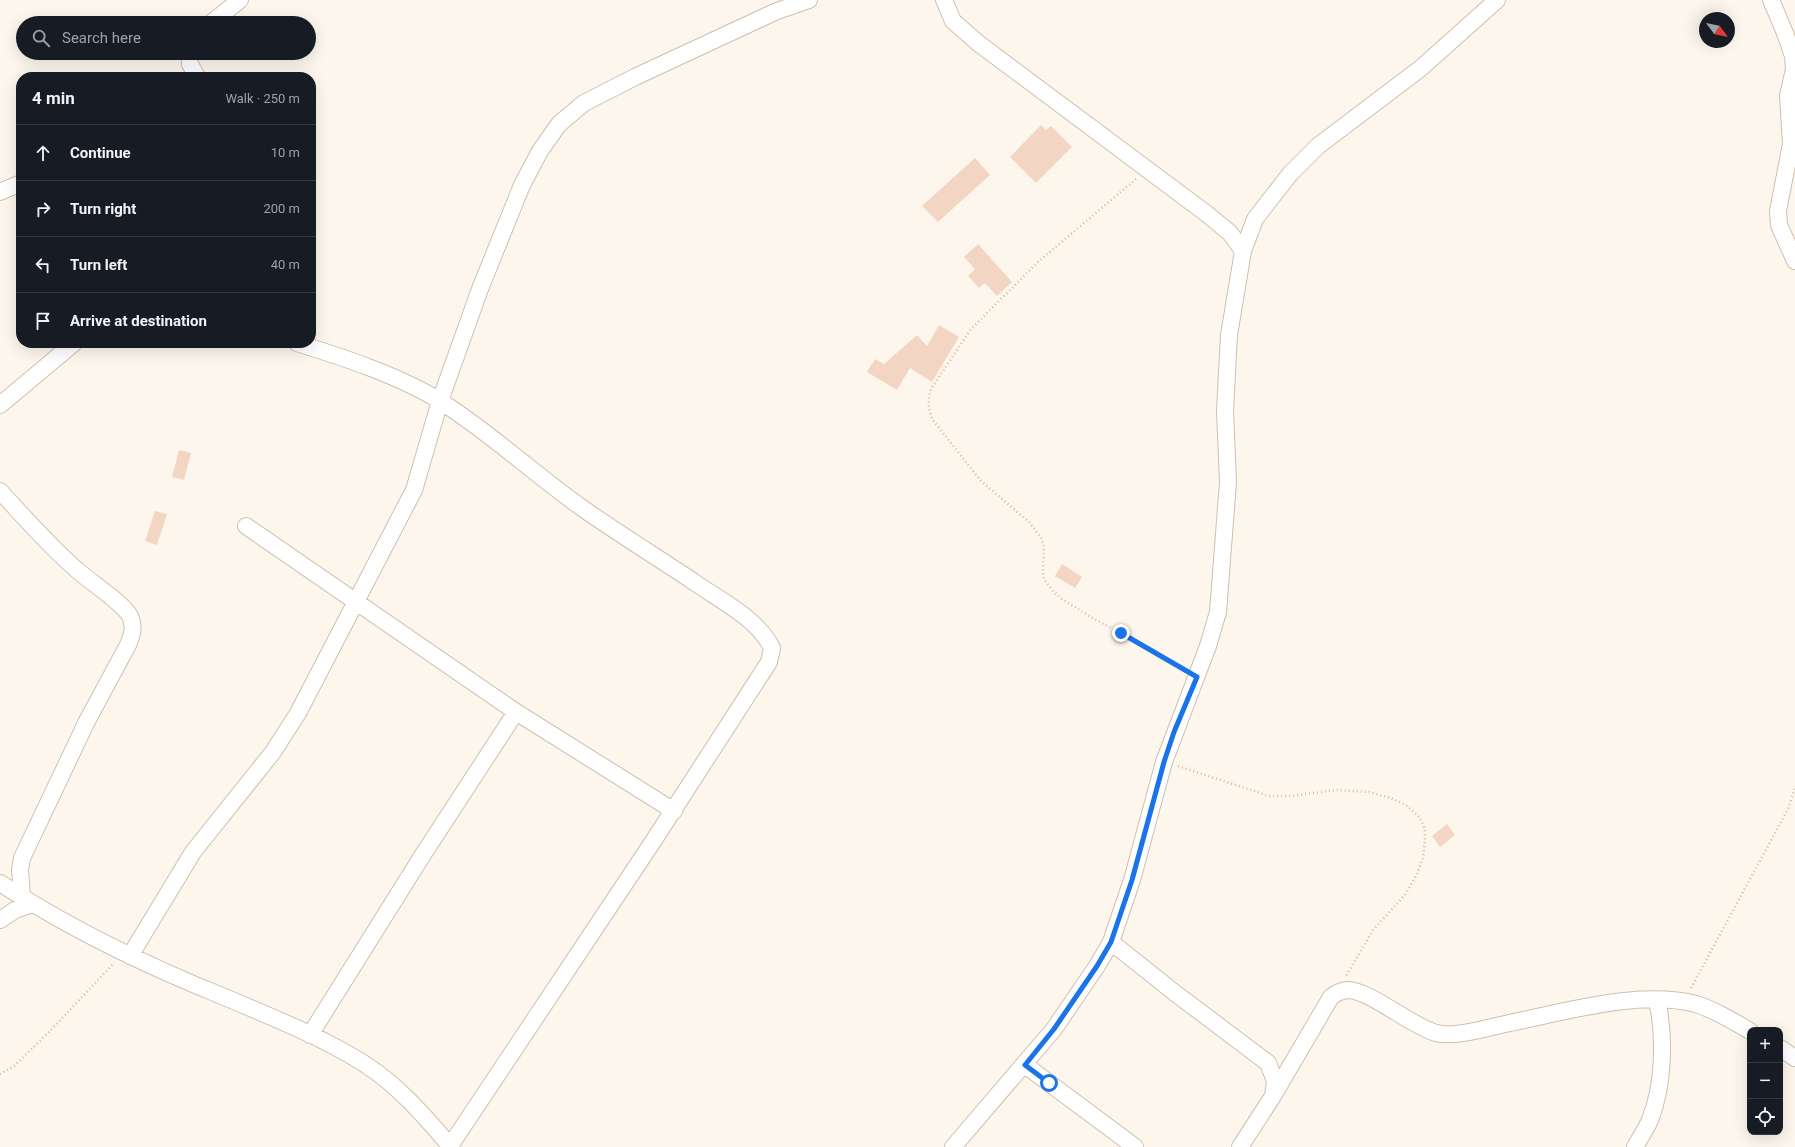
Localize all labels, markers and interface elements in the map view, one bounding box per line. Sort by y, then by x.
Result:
north arrow [1699,12,1735,48]
search box [16,16,316,60]
icon: search [30,27,52,49]
text: Search here [62,29,141,47]
text: 4 min [32,88,75,108]
text: Walk · 250 m [225,91,300,106]
icon: ahead [32,142,54,164]
text: Continue [70,144,131,162]
text: 10 m [271,145,300,160]
icon: right [32,198,54,220]
text: Turn right [70,200,136,218]
text: 200 m [263,201,300,216]
icon: left [32,254,54,276]
text: Turn left [70,256,127,274]
text: 40 m [271,257,300,272]
icon: arrive [32,310,54,332]
text: Arrive at destination [70,312,207,330]
route end [1112,624,1130,642]
map controls [1747,1027,1783,1135]
button: + [1747,1027,1783,1063]
button: − [1747,1063,1783,1099]
route start [1040,1074,1058,1092]
button: locate [1747,1099,1783,1135]

